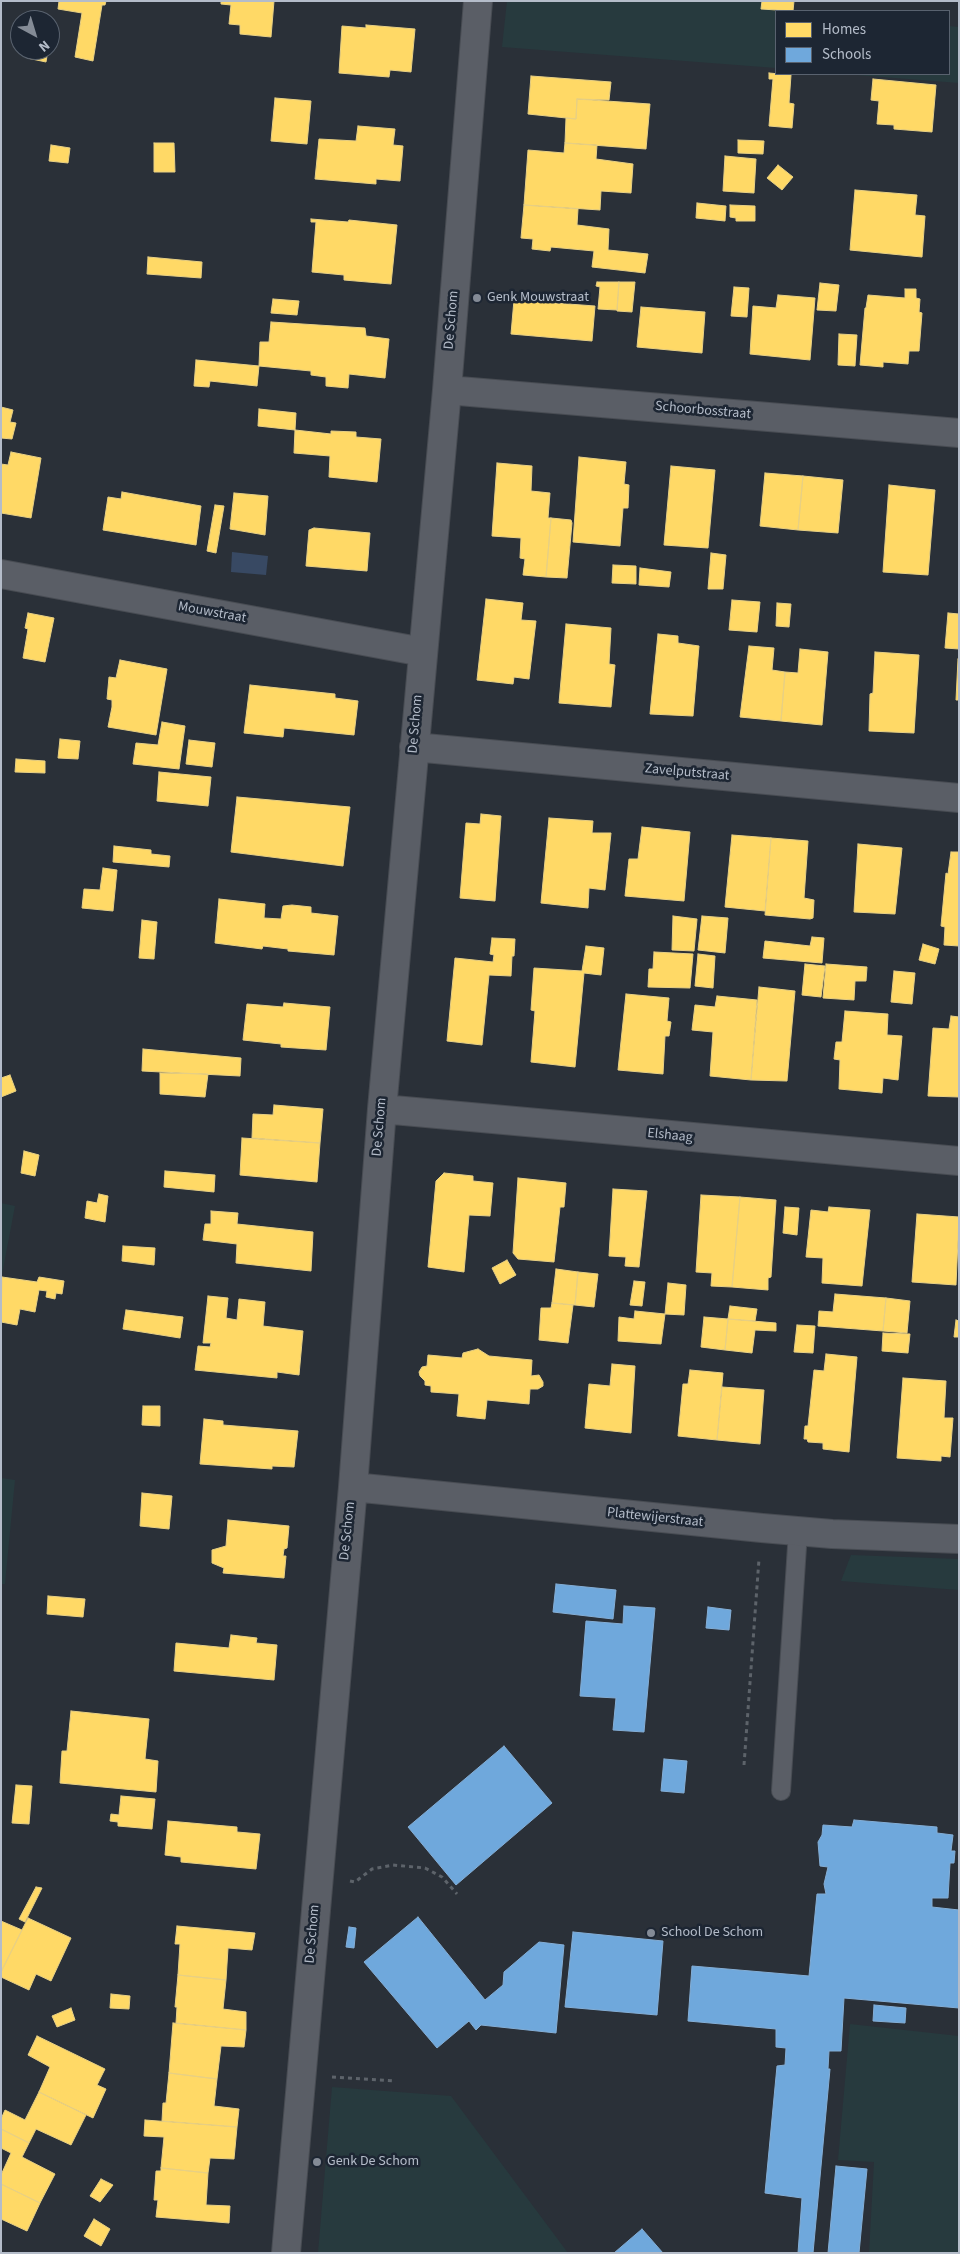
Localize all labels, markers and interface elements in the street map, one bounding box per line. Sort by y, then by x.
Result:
north arrow [10,10,60,60]
legend [775,10,950,75]
text: Homes [822,19,866,40]
text: N [34,35,54,57]
text: Schools [822,44,871,65]
street label: De Schom [441,290,463,350]
place label: Genk Mouwstraat [487,290,589,306]
marker: Genk Mouwstraat [471,292,483,304]
street label: Schoorbosstraat [654,398,752,424]
street label: Mouwstraat [177,599,247,627]
street label: De Schom [405,694,427,754]
street label: Zavelputstraat [644,761,730,785]
street label: De Schom [369,1097,391,1157]
street label: Elshaag [646,1125,694,1147]
street label: De Schom [337,1501,359,1561]
street label: Plattewijerstraat [606,1505,704,1531]
street label: De Schom [302,1904,324,1964]
place label: School De Schom [661,1925,763,1941]
marker: School De Schom [645,1927,657,1939]
place label: Genk De Schom [327,2154,419,2170]
marker: Genk De Schom [311,2156,323,2168]

